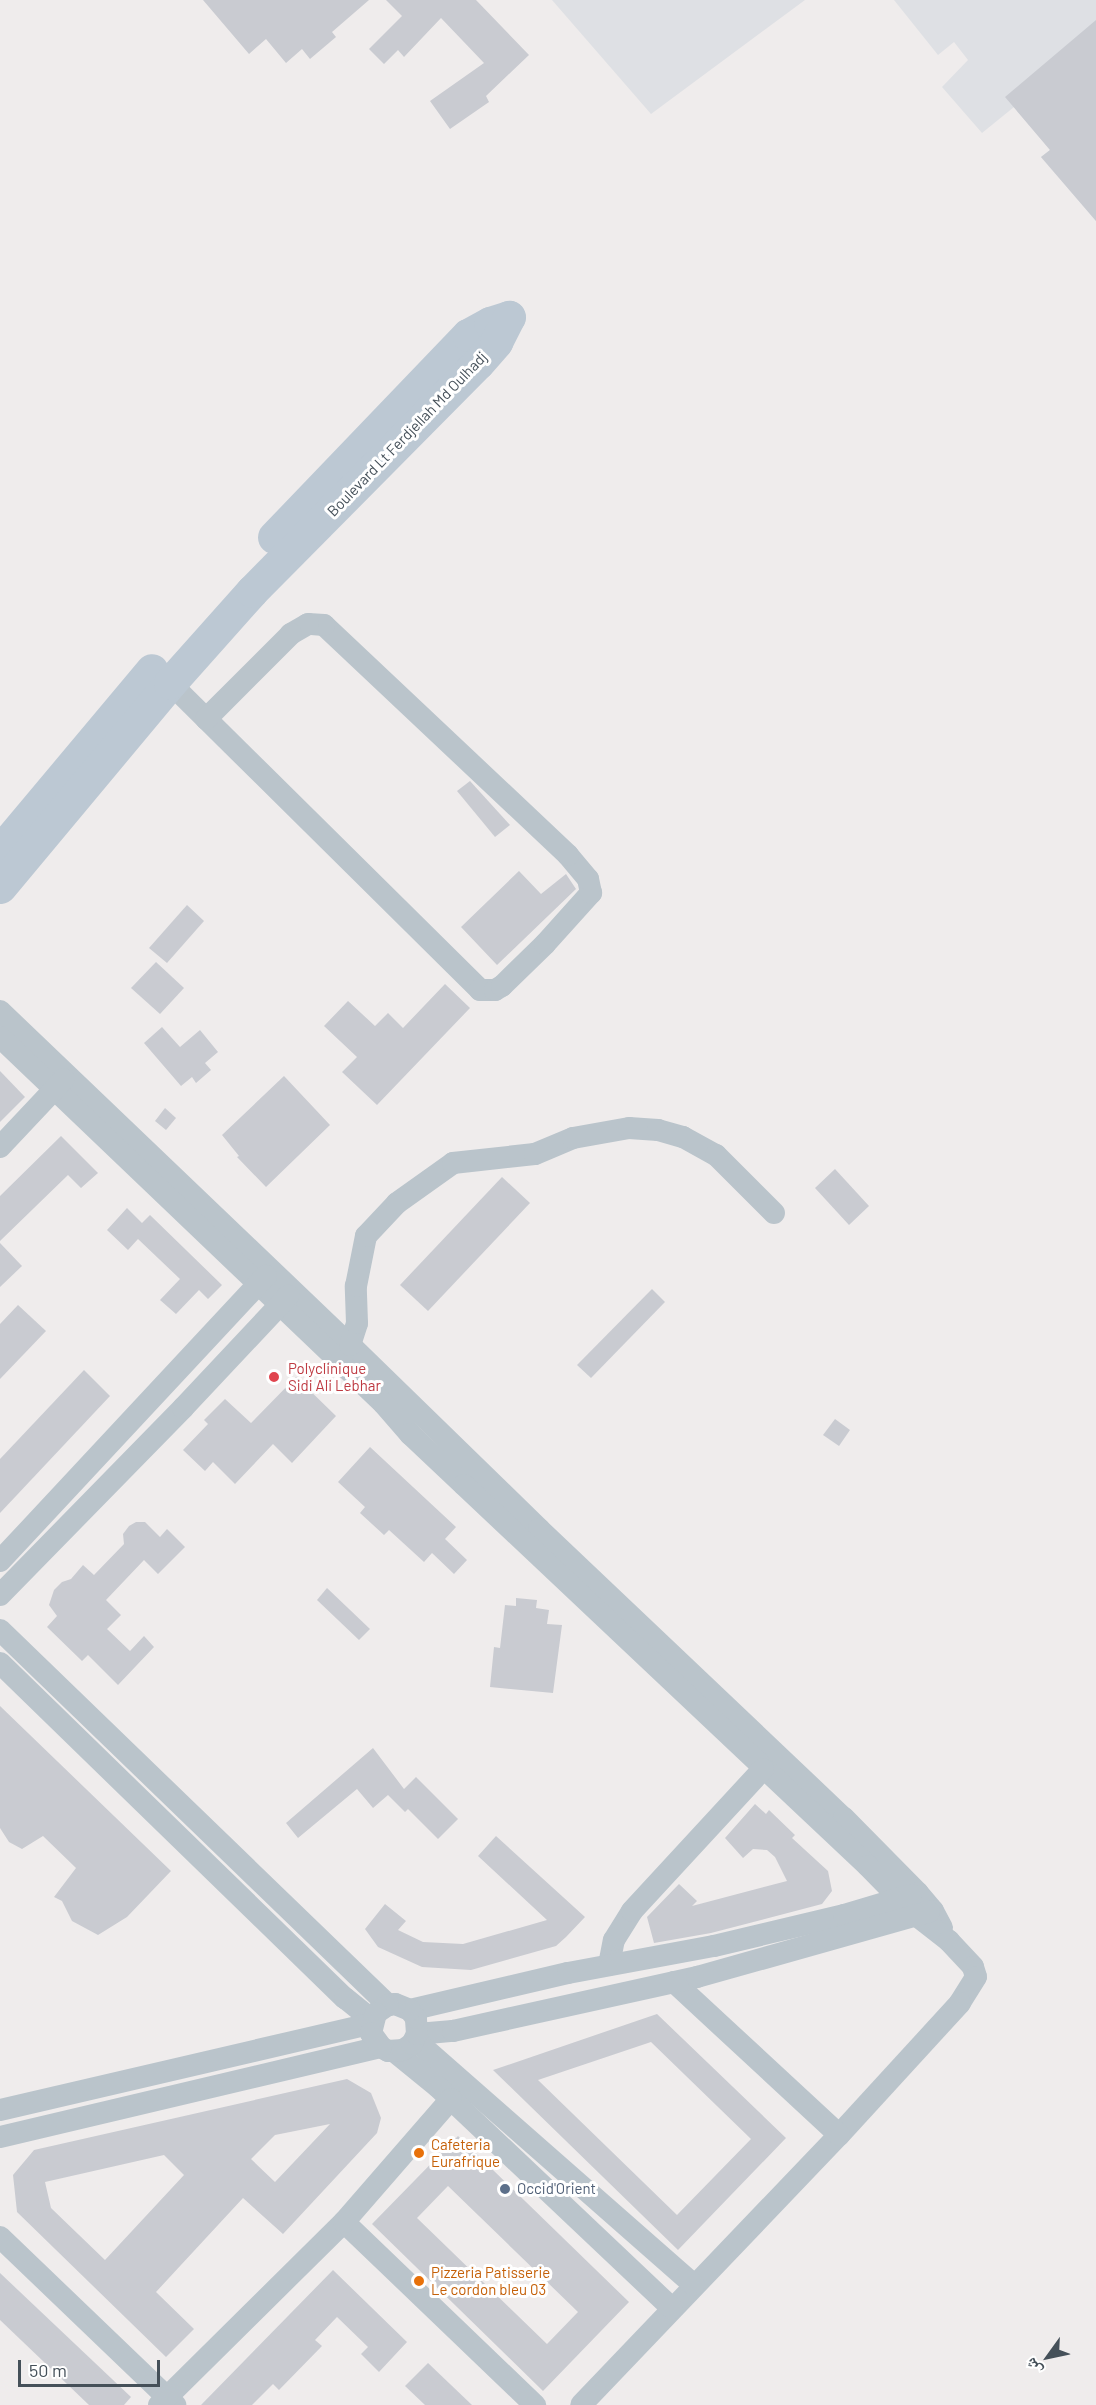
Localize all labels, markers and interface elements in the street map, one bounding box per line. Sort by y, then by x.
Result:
street label: Boulevard Lt Ferdjellah Md Oulhadj [323,348,491,520]
place label: Polyclinique Sidi Ali Lebhar [288,1359,381,1394]
marker: Polyclinique Sidi Ali Lebhar [265,1368,283,1386]
place label: Cafeteria Eurafrique [431,2135,500,2170]
marker: Cafeteria Eurafrique [412,2146,426,2160]
place label: Occid'Orient [517,2180,596,2198]
marker: Occid'Orient [498,2182,512,2196]
place label: Pizzeria Patisserie Le cordon bleu 03 [431,2263,550,2298]
marker: Pizzeria Patisserie Le cordon bleu 03 [412,2274,426,2288]
north arrow [1018,2327,1078,2387]
scale bar [21,2348,164,2386]
text: ش [1020,2355,1045,2379]
text: 50 m [29,2359,67,2381]

